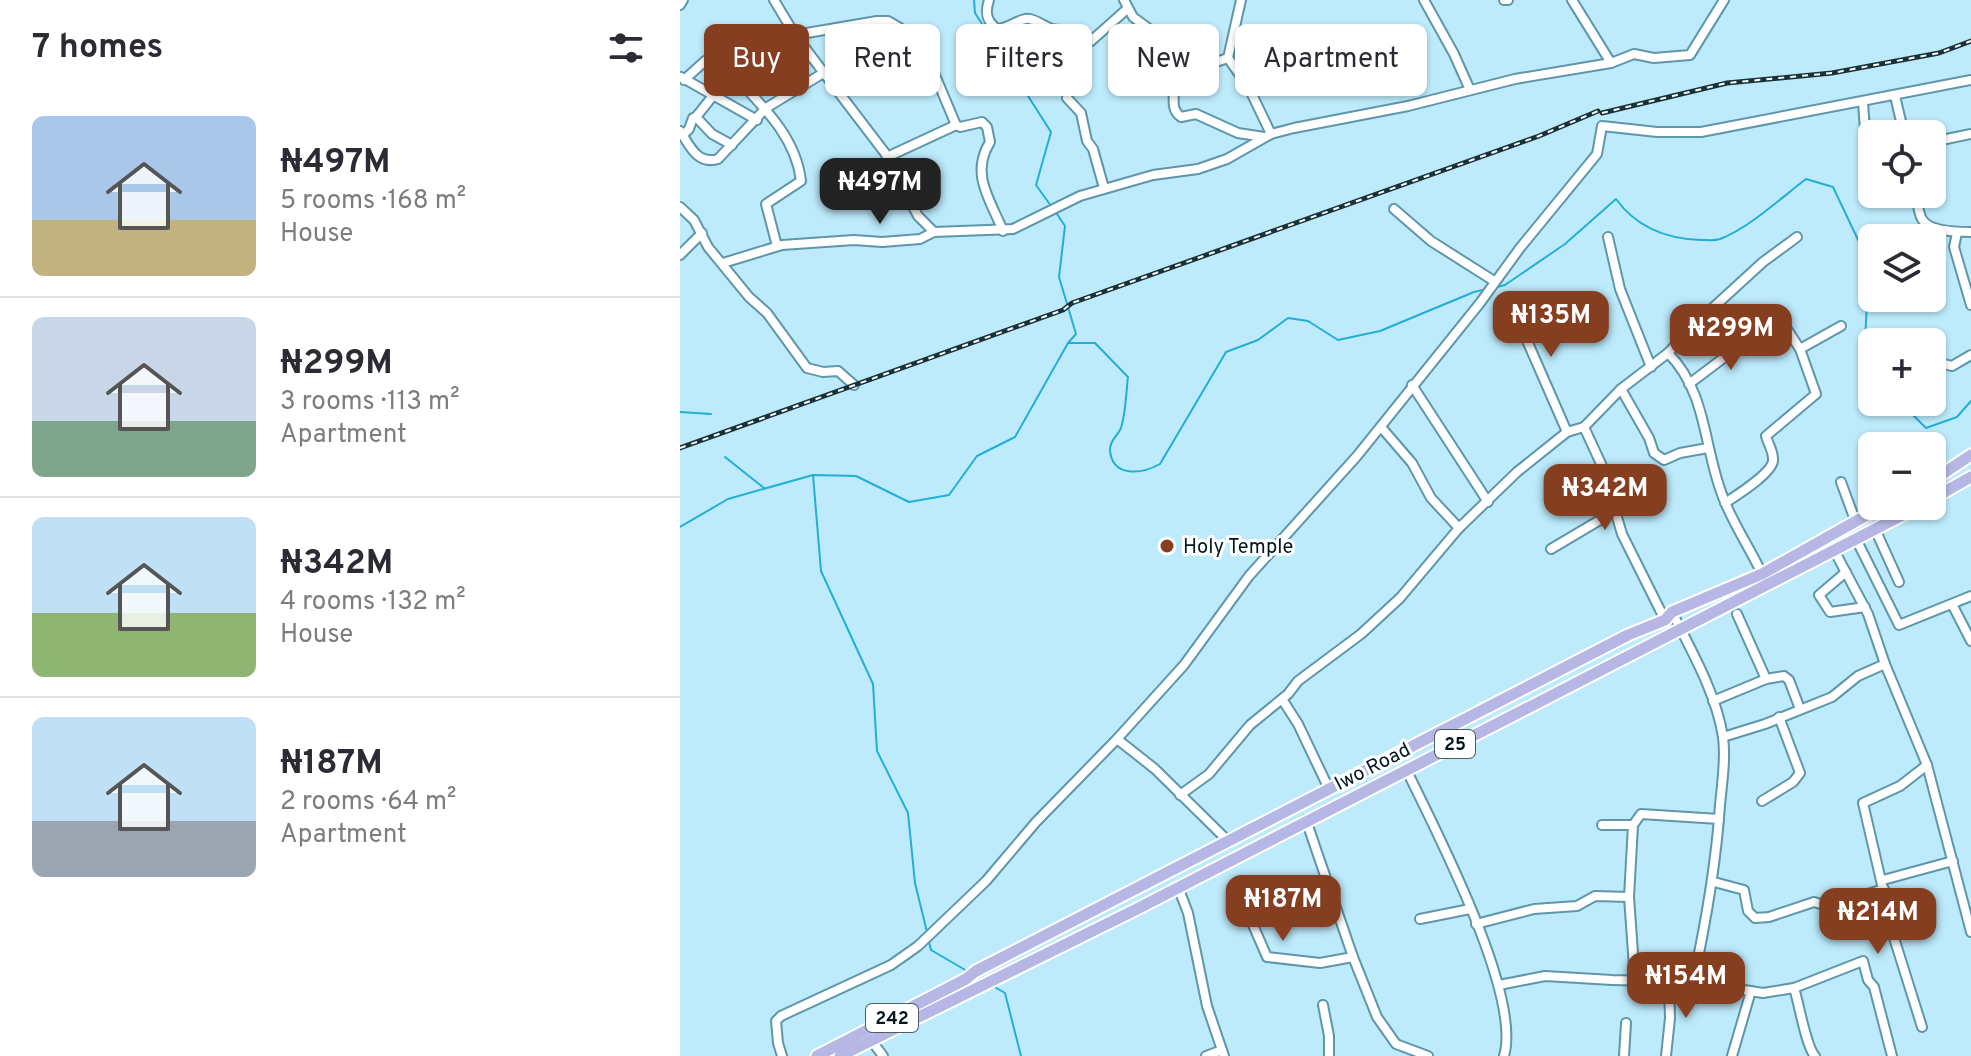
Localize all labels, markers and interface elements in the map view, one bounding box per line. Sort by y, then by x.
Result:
chip: Buy [704,24,809,96]
chip: Rent [825,24,940,96]
chip: Filters [956,24,1092,96]
chip: New [1108,24,1219,96]
chip: Apartment [1235,24,1427,96]
icon: filters [604,26,648,70]
text: 7 homes [32,27,163,70]
map controls [1858,120,1946,520]
button: locate [1858,120,1946,208]
text: ₦497M [280,142,391,185]
icon: home [96,148,192,244]
pin: ₦497M [824,158,936,226]
text: ₦497M [838,167,922,200]
text: 5 rooms · 168 m² [280,185,466,218]
text: House [280,218,353,251]
button: layers [1858,224,1946,312]
pin: ₦135M [1495,291,1607,359]
text: ₦135M [1511,300,1591,333]
pin: ₦299M [1675,304,1787,372]
text: ₦299M [1688,313,1774,346]
button: + [1858,328,1946,416]
text: ₦299M [280,343,393,386]
icon: home [96,349,192,445]
text: 3 rooms · 113 m² [280,386,460,419]
text: Apartment [280,419,407,452]
button: − [1858,432,1946,520]
pin: ₦342M [1549,464,1661,532]
text: ₦342M [1562,473,1648,506]
place label: Holy Temple [1183,535,1293,561]
marker: Holy Temple [1158,537,1176,555]
text: ₦342M [280,543,393,586]
icon: home [96,549,192,645]
text: 4 rooms · 132 m² [280,586,466,619]
text: House [280,619,353,652]
road number: 25 [1435,730,1475,758]
street label: Iwo Road [1331,738,1415,798]
text: ₦187M [280,743,383,786]
icon: home [96,749,192,845]
text: 2 rooms · 64 m² [280,786,456,819]
text: Apartment [280,819,407,852]
pin: ₦187M [1227,875,1339,943]
text: ₦187M [1244,884,1322,917]
pin: ₦214M [1822,888,1934,956]
text: ₦214M [1837,897,1919,930]
pin: ₦154M [1630,952,1742,1020]
text: ₦154M [1645,961,1727,994]
road number: 242 [866,1004,918,1032]

